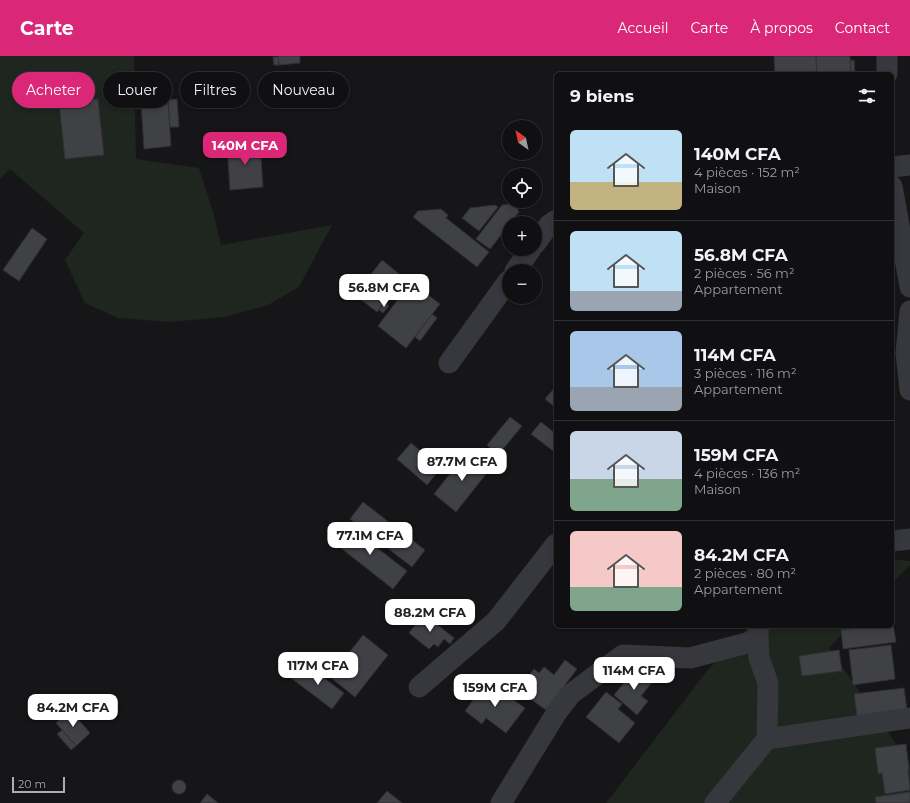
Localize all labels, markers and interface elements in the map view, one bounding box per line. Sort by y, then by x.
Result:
text: Carte [20,17,74,40]
text: Accueil [618,19,669,37]
text: Carte [691,19,728,37]
text: À propos [750,19,813,37]
text: Contact [835,19,890,37]
chip: Acheter [12,72,95,108]
chip: Louer [103,72,172,108]
chip: Filtres [180,72,250,108]
chip: Nouveau [258,72,349,108]
icon: filters [856,85,878,107]
text: 9 biens [570,86,634,106]
north arrow [502,120,542,160]
map controls [502,120,542,304]
pin: 140M CFA [204,132,286,166]
text: 140M CFA [212,137,278,153]
text: 140M CFA [694,144,781,164]
icon: home [602,146,650,194]
text: 4 pièces · 152 m² [694,164,800,180]
button: locate [502,168,542,208]
text: Maison [694,180,741,196]
button: + [502,216,542,256]
text: 56.8M CFA [694,245,788,265]
icon: home [602,247,650,295]
button: − [502,264,542,304]
text: 2 pièces · 56 m² [694,265,795,281]
pin: 56.8M CFA [338,274,430,308]
text: 56.8M CFA [348,279,420,295]
text: Appartement [694,281,783,297]
text: 114M CFA [694,345,776,365]
icon: home [602,347,650,395]
text: 3 pièces · 116 m² [694,365,796,381]
text: Appartement [694,381,783,397]
text: 159M CFA [694,445,778,465]
icon: home [602,447,650,495]
pin: 87.7M CFA [416,448,508,482]
text: 87.7M CFA [427,453,497,469]
text: 4 pièces · 136 m² [694,465,800,481]
text: Maison [694,481,741,497]
pin: 77.1M CFA [324,522,416,556]
text: 77.1M CFA [336,527,404,543]
text: 84.2M CFA [694,545,789,565]
icon: home [602,547,650,595]
text: 2 pièces · 80 m² [694,565,796,581]
text: Appartement [694,581,783,597]
pin: 88.2M CFA [384,599,476,633]
text: 88.2M CFA [394,604,466,620]
pin: 117M CFA [277,652,359,686]
text: 117M CFA [287,657,349,673]
pin: 114M CFA [593,657,675,691]
text: 114M CFA [603,662,665,678]
pin: 159M CFA [454,674,536,708]
text: 159M CFA [463,679,527,695]
pin: 84.2M CFA [27,694,119,728]
text: 84.2M CFA [37,699,109,715]
scale bar [12,775,65,794]
text: 20 m [18,777,46,791]

